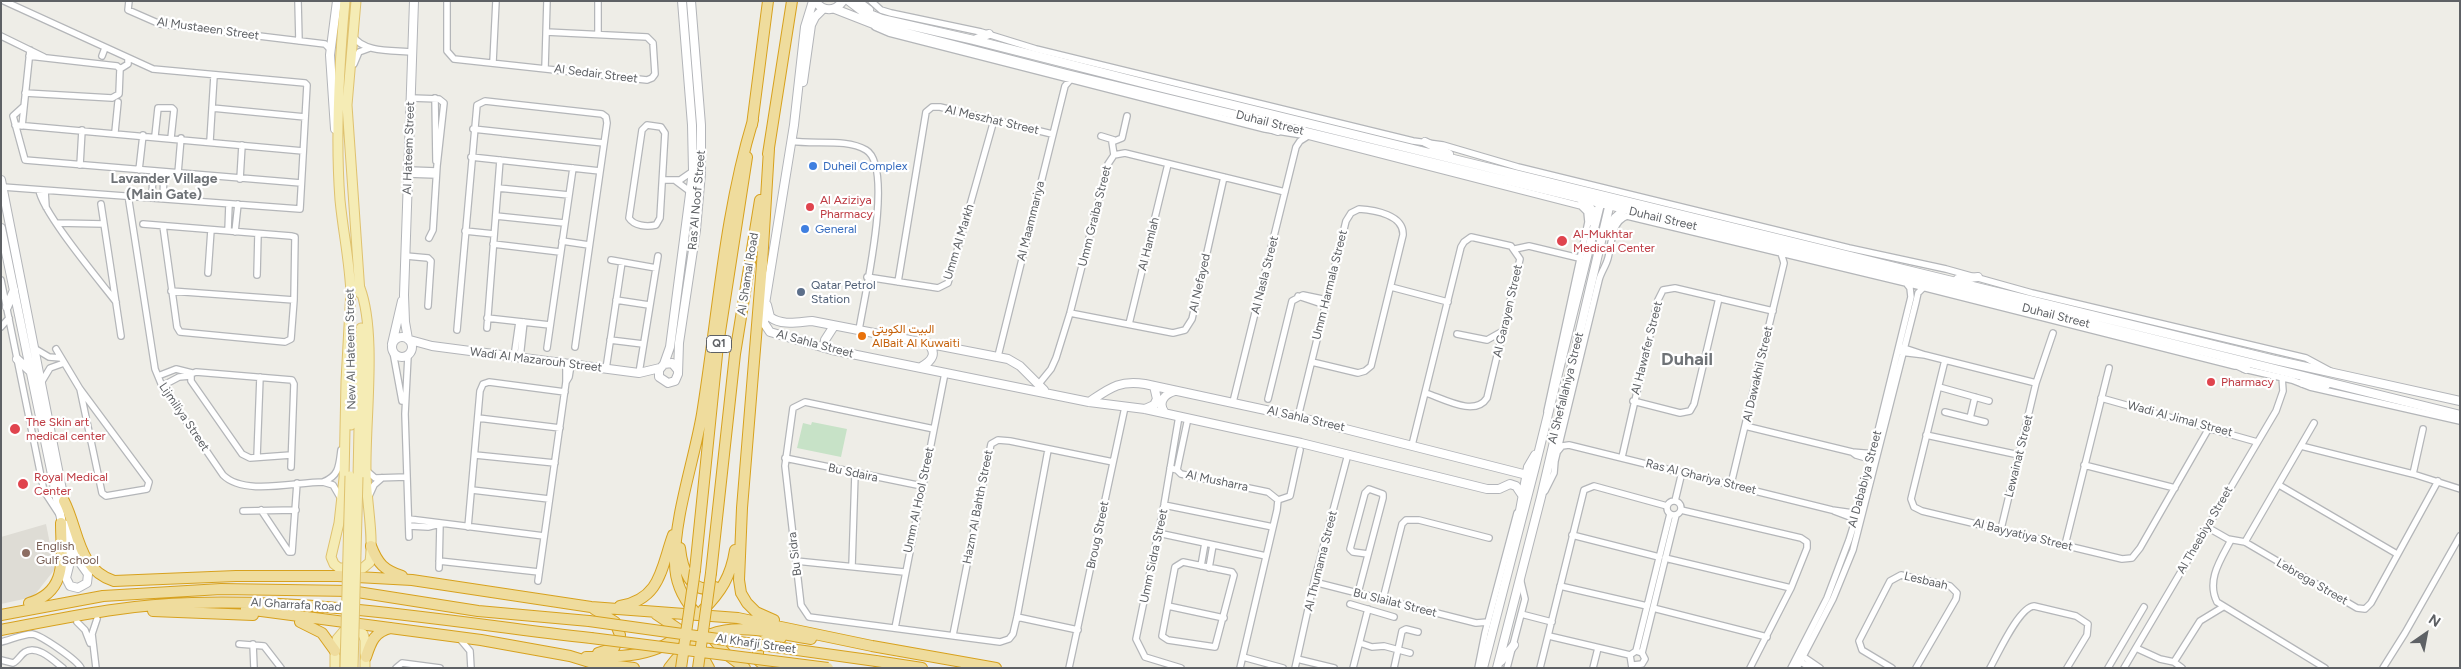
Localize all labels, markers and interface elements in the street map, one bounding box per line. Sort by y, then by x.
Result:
street label: Al Mustaeen Street [156,15,260,43]
street label: Al Sedair Street [553,62,639,86]
street label: Al Hateem Street [400,101,418,195]
street label: Al Meszhat Street [944,102,1040,138]
street label: Duhail Street [1234,108,1306,138]
street label: Ras Al Noof Street [685,150,709,250]
place label: Duheil Complex [823,159,907,173]
marker: Duheil Complex [807,160,819,172]
street label: Umm Graiba Street [1075,164,1115,268]
district label: Lavander Village (Main Gate) [111,171,217,203]
street label: Al Maammariya [1014,180,1048,262]
place label: Al Aziziya Pharmacy [820,193,873,221]
marker: Al Aziziya Pharmacy [804,201,816,213]
street label: Umm Al Markh [941,202,977,282]
street label: Duhail Street [1627,204,1699,234]
street label: Al Hamlah [1135,216,1163,272]
place label: General [815,222,857,236]
marker: General [799,223,811,235]
place label: Al-Mukhtar Medical Center [1573,227,1655,255]
street label: Umm Harmala Street [1309,229,1351,341]
street label: Al Shamal Road [734,232,762,316]
street label: Al Nasla Street [1248,234,1282,316]
marker: Al-Mukhtar Medical Center [1555,234,1569,248]
street label: Al Nefayed [1186,252,1214,314]
street label: Al Garayen Street [1490,263,1526,359]
place label: Qatar Petrol Station [811,278,876,306]
marker: Qatar Petrol Station [795,286,807,298]
street label: New Al Hateem Street [343,288,359,410]
street label: Al Hawafer Street [1628,300,1666,396]
street label: Duhail Street [2020,301,2092,331]
place label: البيت الكويتي AlBait Al Kuwaiti [872,322,960,350]
street label: Al Dawakhil Street [1740,325,1776,423]
street label: Al Sahla Street [775,327,855,361]
marker: البيت الكويتي AlBait Al Kuwaiti [856,330,868,342]
street label: Al Shefallahiya Street [1545,331,1587,445]
road number: Q1 [706,336,732,352]
street label: Wadi Al Mazarouh Street [469,345,603,375]
district label: Duhail [1661,349,1713,371]
place label: Pharmacy [2221,375,2274,389]
marker: Pharmacy [2205,376,2217,388]
street label: Lijmiliya Street [156,380,212,454]
street label: Wadi Al Jimal Street [2126,398,2234,440]
street label: Al Sahla Street [1266,403,1346,435]
street label: Lewainat Street [2002,413,2036,499]
place label: The Skin art medical center [26,415,106,443]
marker: The Skin art medical center [8,422,22,436]
street label: Al Dababiya Street [1845,429,1885,529]
street label: Umm Al Hool Street [901,446,937,554]
street label: Hazm Al Bahth Street [960,449,996,565]
street label: Ras Al Ghariya Street [1644,456,1758,498]
street label: Bu Sdaira [827,461,879,485]
street label: Al Musharra [1185,467,1249,495]
place label: Royal Medical Center [34,470,108,498]
marker: Royal Medical Center [16,477,30,491]
street label: Al Theebiya Street [2174,484,2236,576]
street label: Broug Street [1084,500,1112,570]
street label: Umm Sidra Street [1137,508,1171,604]
street label: Al Thumama Street [1302,509,1340,613]
street label: Al Bayyatiya Street [1972,516,2074,554]
street label: Bu Sidra [785,531,805,577]
place label: English Gulf School [36,539,99,567]
marker: English Gulf School [20,547,32,559]
street label: Lebrega Street [2274,556,2350,608]
street label: Lesbaah [1903,569,1949,593]
street label: Bu Slailat Street [1352,586,1438,620]
street label: Al Gharrafa Road [250,595,342,615]
north arrow [2401,609,2451,659]
text: N [2425,611,2444,631]
street label: Al Khafji Street [715,631,797,657]

